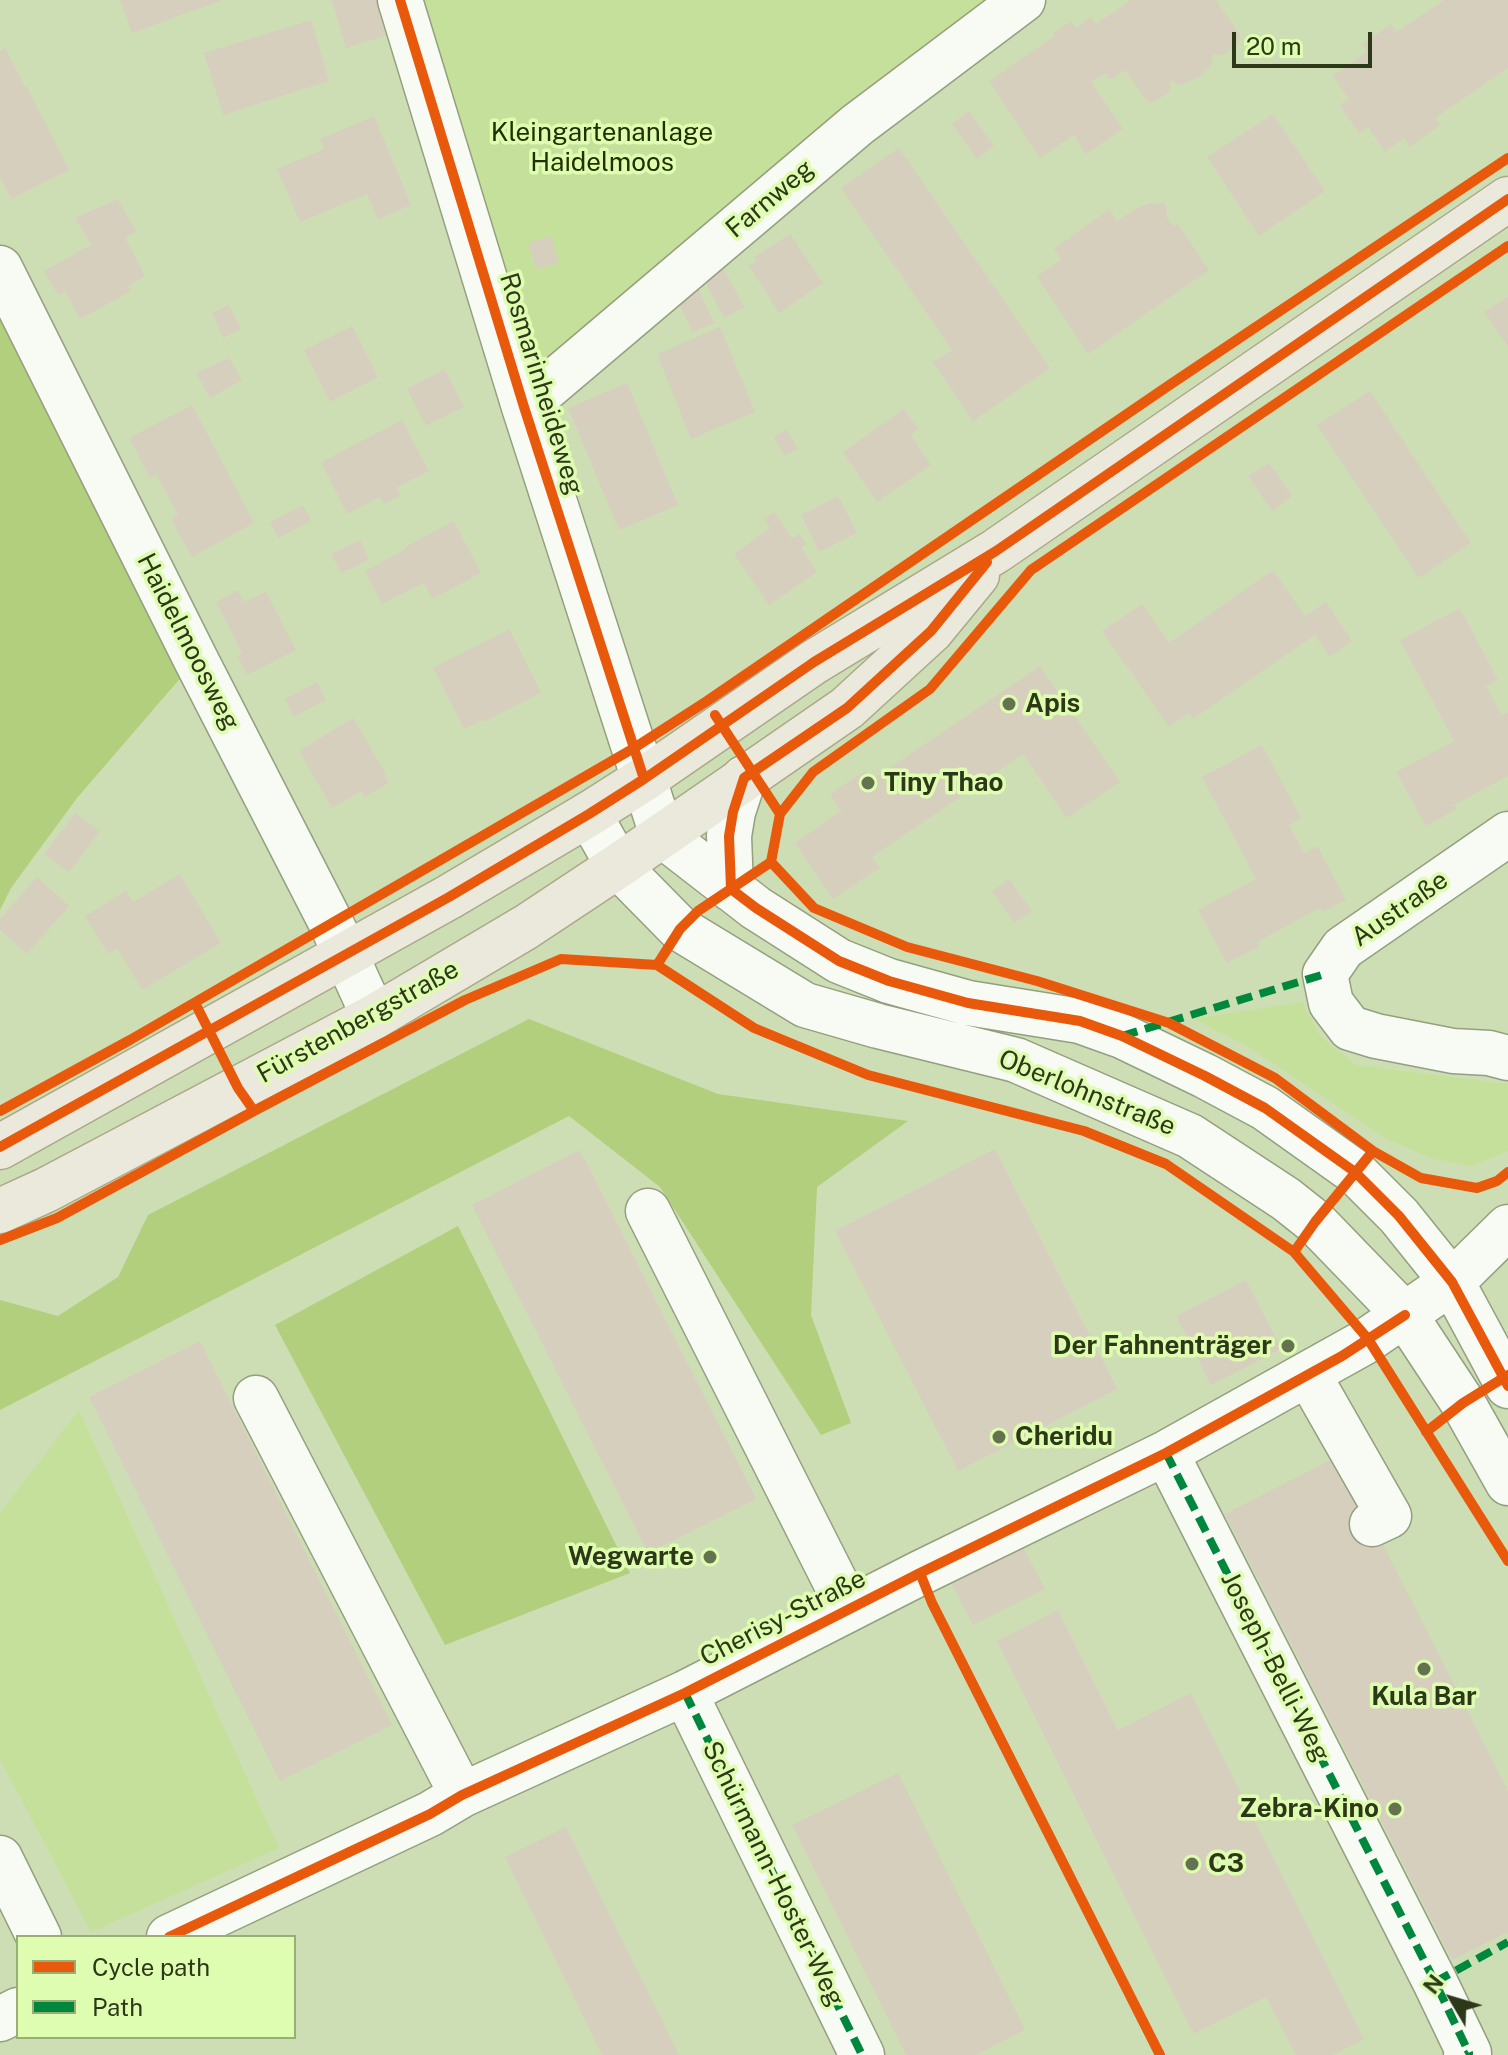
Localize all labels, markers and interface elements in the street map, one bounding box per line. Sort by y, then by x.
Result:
scale bar [1236,16,1376,66]
text: 20 m [1246,32,1302,60]
park label: Kleingartenanlage Haidelmoos [491,117,713,178]
street label: Farnweg [720,153,820,245]
street label: Rosmarinheideweg [492,269,590,499]
street label: Haidelmoosweg [130,548,246,736]
place label: Apis [1025,688,1080,720]
marker: Apis [1000,695,1018,713]
place label: Tiny Thao [884,767,1004,799]
marker: Tiny Thao [859,774,877,792]
street label: Austraße [1346,865,1454,953]
street label: Fürstenbergstraße [252,954,464,1090]
street label: Oberlohnstraße [994,1043,1180,1143]
place label: Der Fahnenträger [1053,1330,1272,1362]
marker: Der Fahnenträger [1279,1337,1297,1355]
place label: Cheridu [1015,1421,1113,1453]
marker: Cheridu [990,1428,1008,1446]
place label: Wegwarte [568,1541,694,1573]
marker: Wegwarte [701,1548,719,1566]
street label: Cherisy-Straße [695,1563,871,1673]
street label: Joseph-Belli-Weg [1214,1567,1336,1767]
marker: Kula Bar [1415,1660,1433,1678]
place label: Kula Bar [1371,1681,1477,1713]
street label: Schürmann-Hoster-Weg [695,1736,851,2012]
place label: Zebra-Kino [1240,1793,1379,1825]
marker: Zebra-Kino [1386,1800,1404,1818]
place label: C3 [1208,1848,1244,1880]
marker: C3 [1183,1855,1201,1873]
legend [16,1935,296,2039]
text: Cycle path [92,1953,210,1981]
north arrow [1412,1959,1492,2039]
text: N [1418,1969,1449,1999]
text: Path [92,1993,143,2021]

